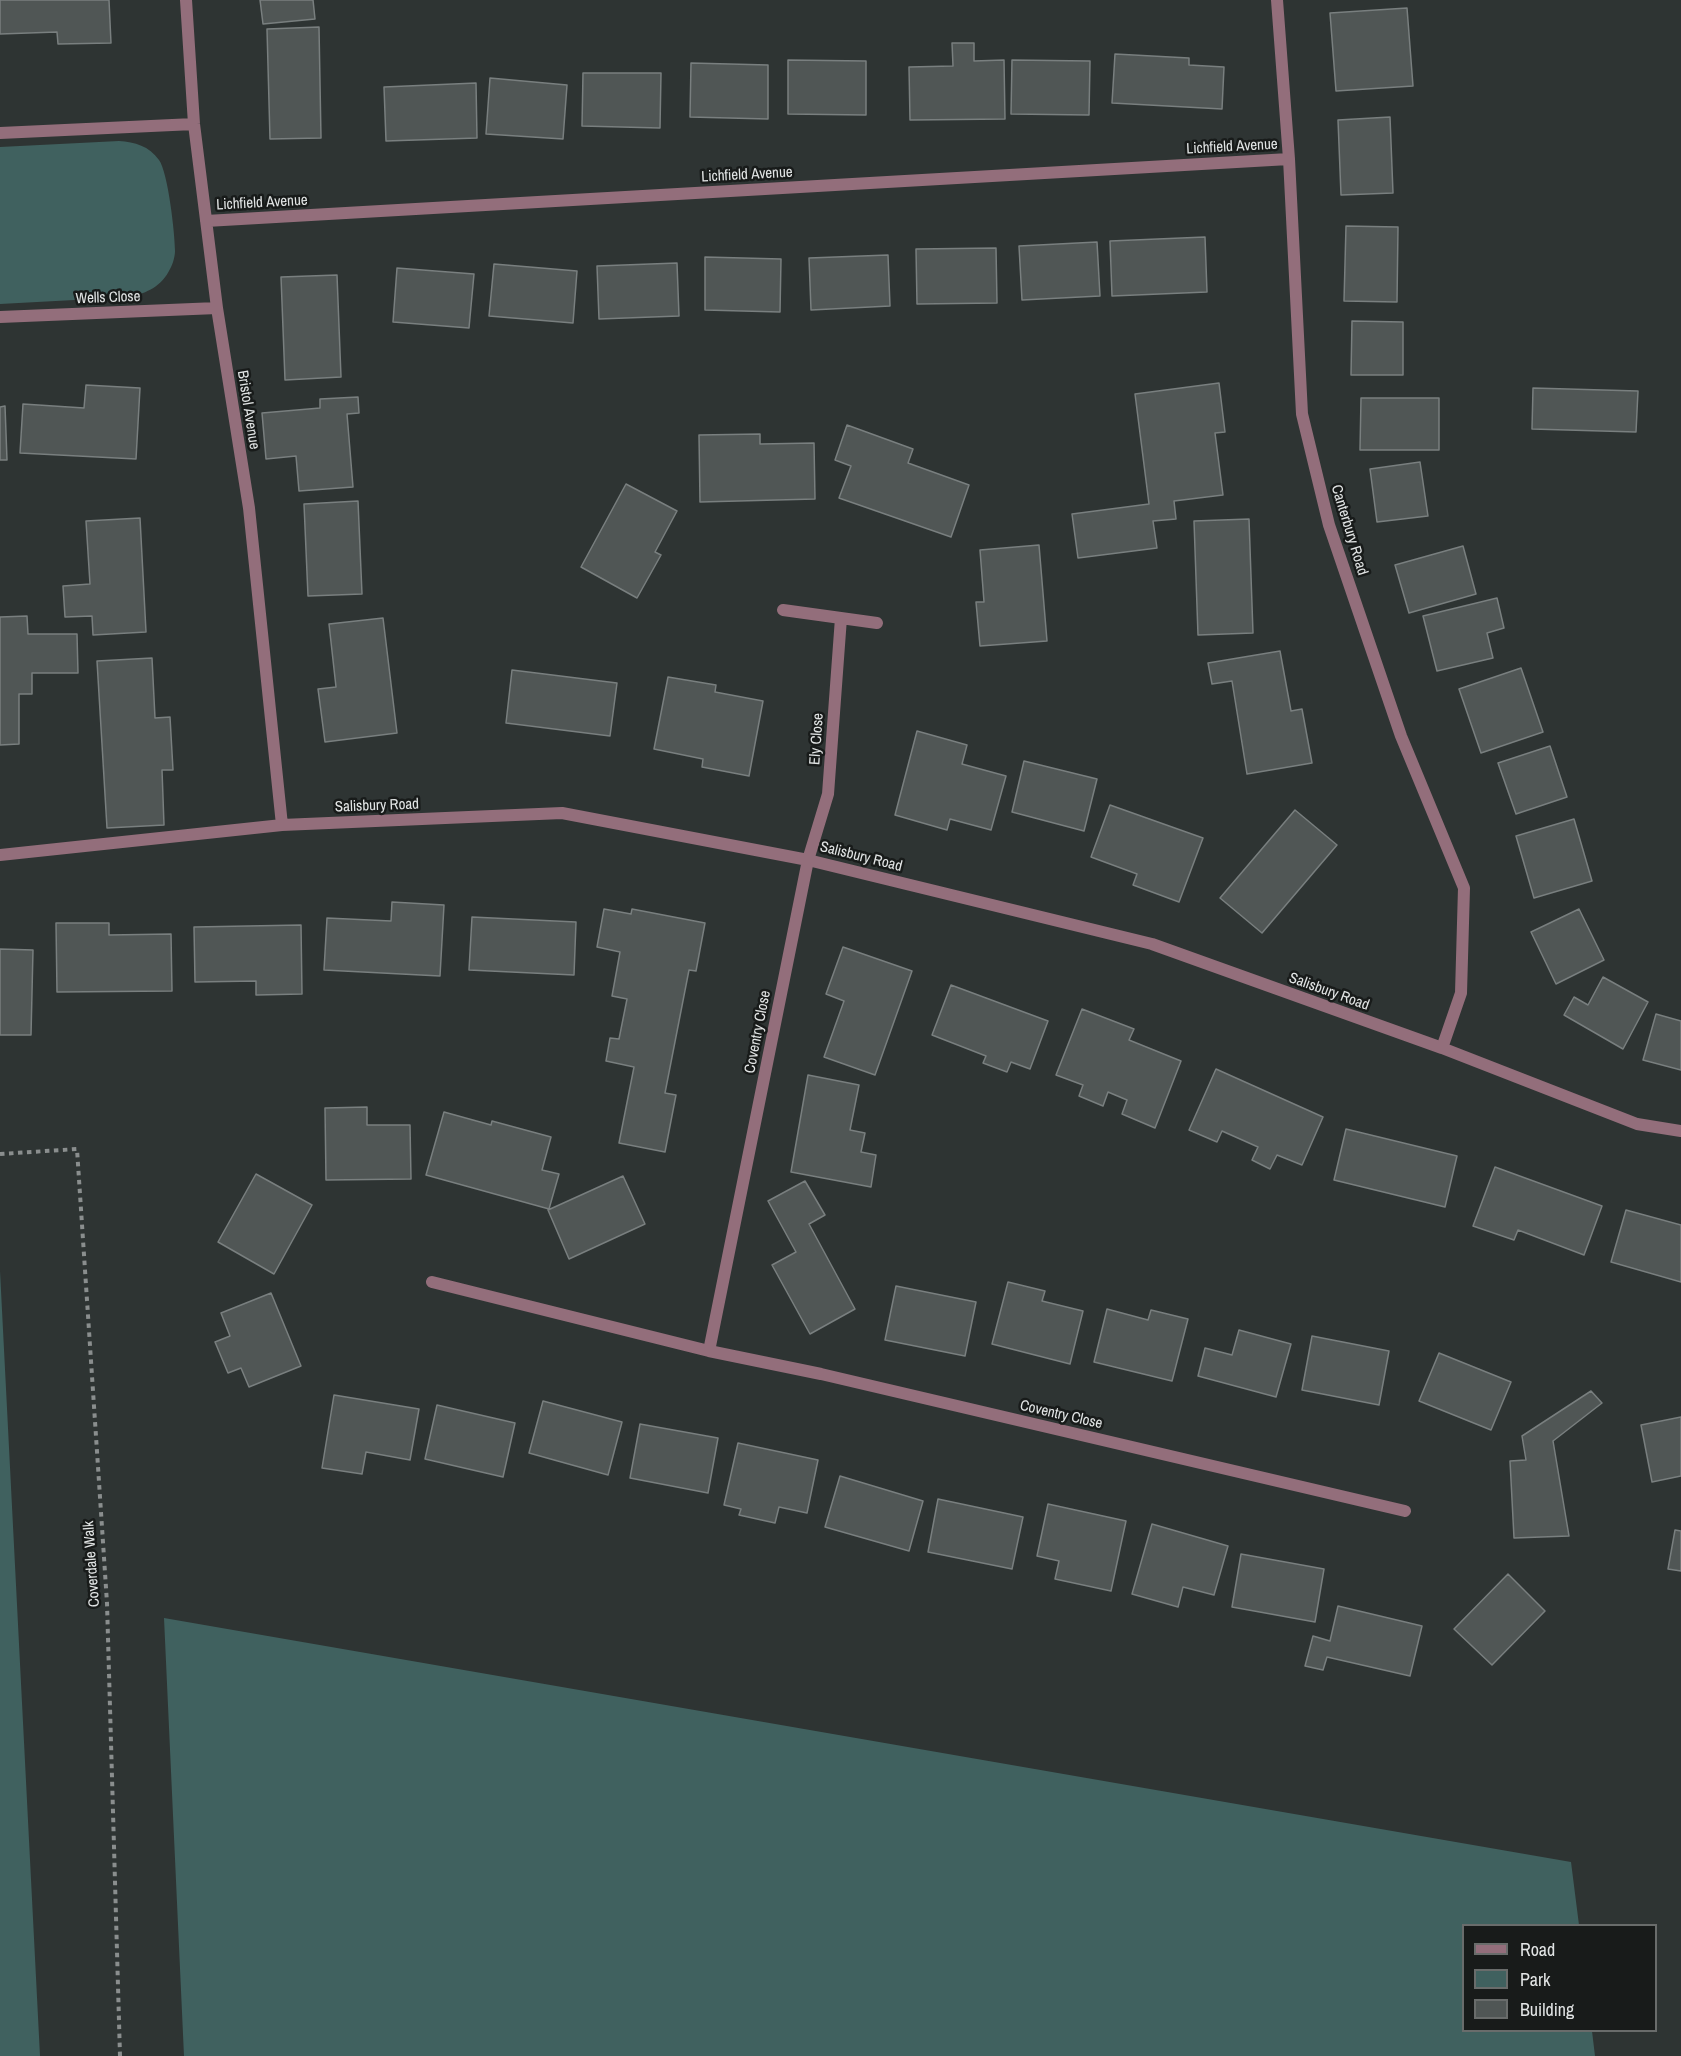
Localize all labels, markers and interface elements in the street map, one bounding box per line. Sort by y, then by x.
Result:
street label: Lichfield Avenue [1186,136,1278,158]
street label: Lichfield Avenue [701,164,793,186]
street label: Lichfield Avenue [216,192,308,214]
street label: Wells Close [75,288,141,308]
street label: Bristol Avenue [233,369,263,451]
street label: Canterbury Road [1327,483,1371,577]
street label: Ely Close [806,712,828,766]
street label: Salisbury Road [335,796,419,816]
street label: Salisbury Road [818,838,904,876]
street label: Salisbury Road [1286,969,1372,1015]
street label: Coventry Close [741,989,775,1075]
street label: Coventry Close [1018,1397,1104,1433]
street label: Coverdale Walk [80,1520,104,1608]
legend [1462,1924,1657,2032]
text: Road [1520,1937,1555,1962]
text: Park [1520,1967,1550,1992]
text: Building [1520,1997,1574,2022]

